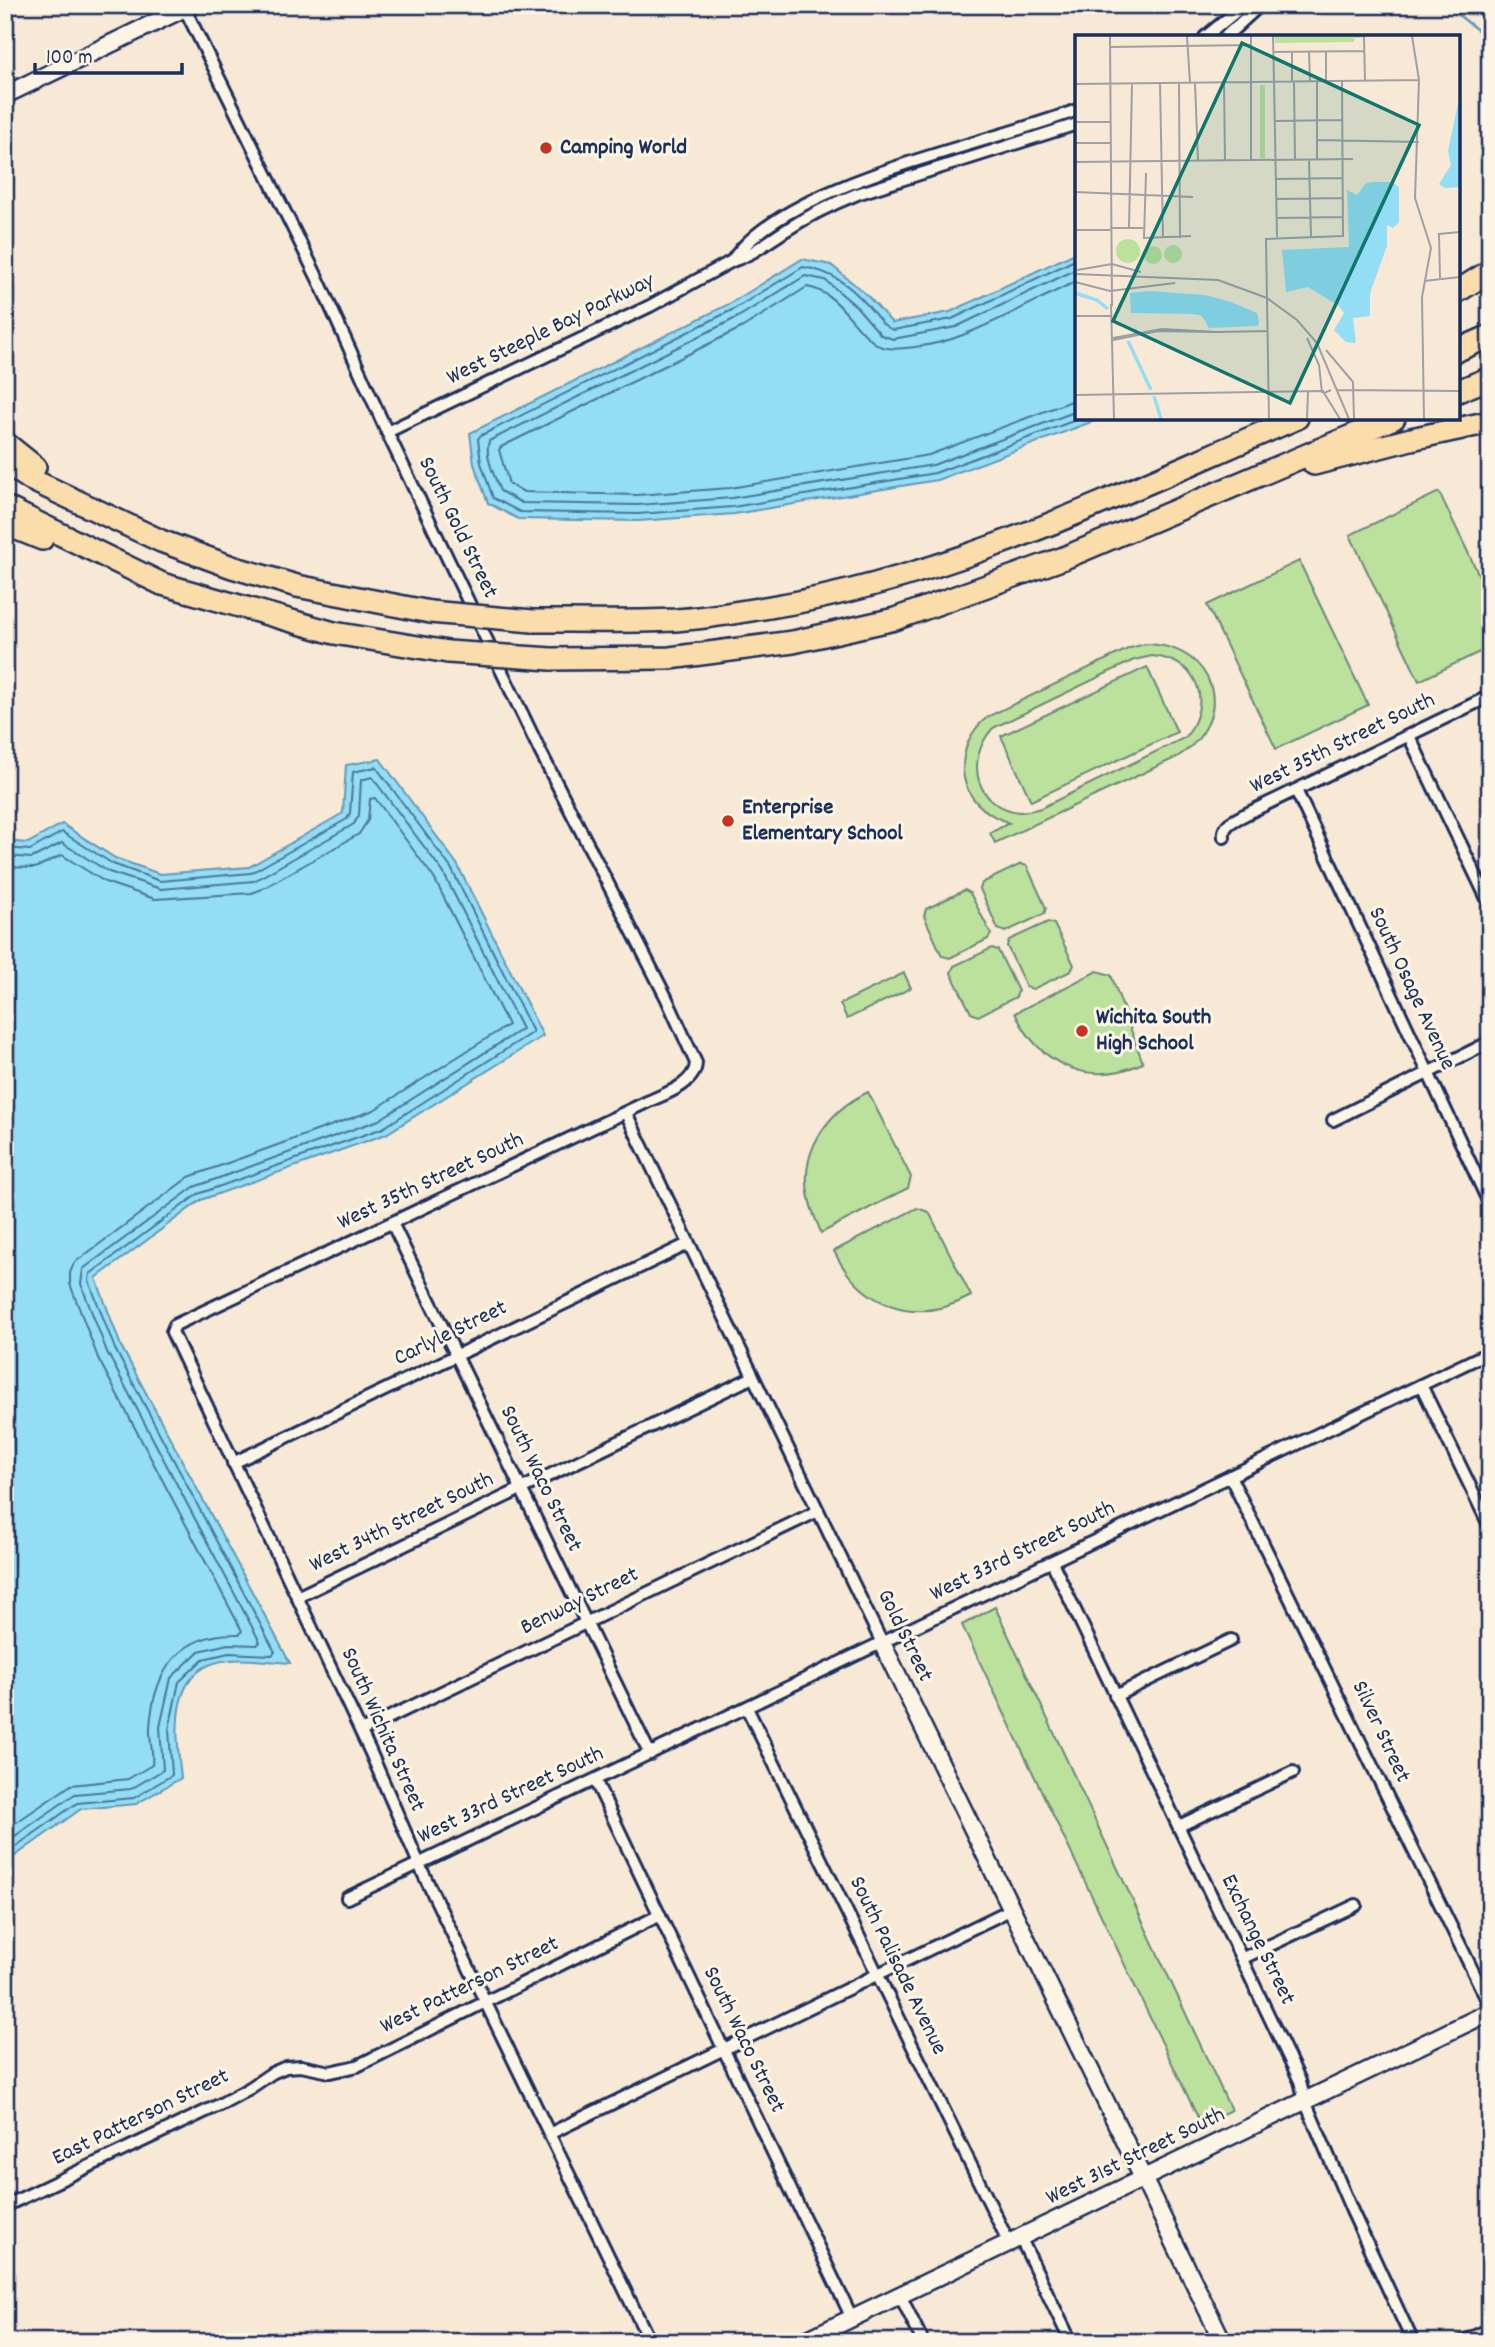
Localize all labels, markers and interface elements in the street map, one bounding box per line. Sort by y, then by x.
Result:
scale bar [35,32,182,76]
inset map [1075,35,1460,420]
text: 100 m [46,44,93,74]
place label: Camping World [560,132,687,165]
marker: Camping World [538,140,554,156]
street label: West Steeple Bay Parkway [442,265,661,395]
street label: South Gold Street [408,452,506,604]
street label: West 35th Street South [1245,685,1441,803]
place label: Enterprise Elementary School [742,792,903,851]
marker: Enterprise Elementary School [720,813,736,829]
street label: South Osage Avenue [1359,902,1463,1076]
place label: Wichita South High School [1096,1002,1211,1061]
marker: Wichita South High School [1074,1023,1090,1039]
street label: West 35th Street South [332,1124,530,1240]
street label: Carlyle Street [389,1292,513,1376]
street label: South Waco Street [490,1400,590,1558]
street label: West 34th Street South [304,1464,500,1582]
street label: West 33rd Street South [925,1493,1121,1611]
street label: Benway Street [515,1559,645,1645]
street label: Gold Street [867,1584,941,1688]
street label: South Wichita Street [331,1643,433,1817]
street label: Silver Street [1342,1676,1418,1788]
street label: West 33rd Street South [412,1738,610,1854]
street label: Exchange Street [1211,1869,1303,2011]
street label: South Palisade Avenue [839,1871,955,2061]
street label: West Patterson Street [375,1928,565,2044]
street label: South Waco Street [693,1961,793,2119]
street label: East Patterson Street [47,2061,235,2175]
street label: West 31st Street South [1041,2099,1231,2215]

